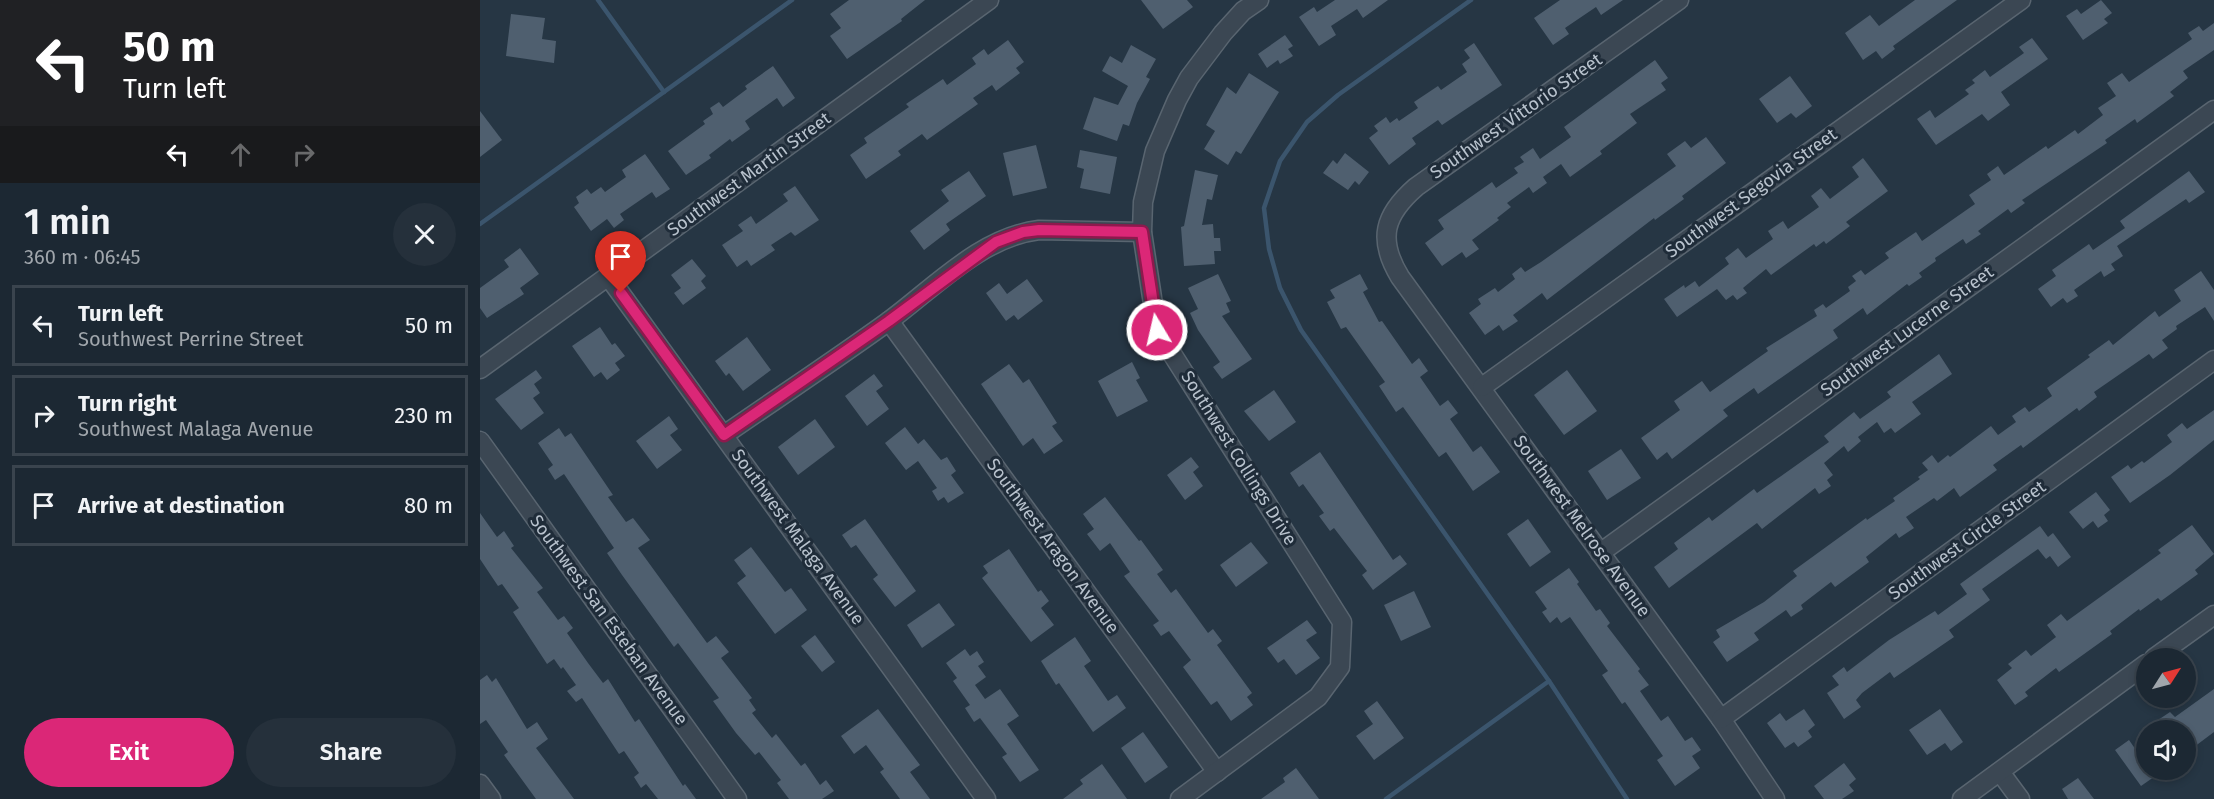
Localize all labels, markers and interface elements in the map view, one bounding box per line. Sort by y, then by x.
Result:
text: 50 m [123,22,216,72]
icon: left [24,24,102,102]
street label: Southwest Vittorio Street [1426,48,1607,184]
text: Turn left [123,73,226,105]
street label: Southwest Martin Street [663,107,835,241]
street label: Southwest Segovia Street [1661,123,1841,263]
icon: left [161,138,194,171]
icon: ahead [224,138,257,171]
icon: right [287,138,320,171]
text: 1 min [24,200,111,244]
button: close [393,203,456,266]
pin [595,231,646,293]
icon: arrive [604,240,637,273]
text: 360 m · 06:45 [24,245,141,269]
street label: Southwest Lucerne Street [1816,261,1998,401]
position arrow [1125,298,1189,362]
text: Turn left [78,300,163,327]
icon: left [27,309,60,342]
text: 50 m [405,312,453,339]
text: Southwest Perrine Street [78,327,303,351]
street label: Southwest Collings Drive [1176,367,1302,549]
text: Turn right [78,390,177,417]
icon: right [27,399,60,432]
text: 230 m [394,402,453,429]
text: Southwest Malaga Avenue [78,417,314,441]
street label: Southwest Melrose Avenue [1509,431,1655,621]
street label: Southwest Malaga Avenue [727,445,869,629]
street label: Southwest Aragon Avenue [982,454,1124,638]
street label: Southwest Circle Street [1884,475,2050,604]
icon: arrive [27,489,60,522]
text: Arrive at destination [78,492,285,519]
text: 80 m [404,492,453,519]
street label: Southwest San Esteban Avenue [525,511,693,729]
north arrow [2136,648,2196,708]
map controls [2136,648,2196,780]
button: Exit [24,718,234,787]
button: Share [246,718,456,787]
button: sound [2136,720,2196,780]

